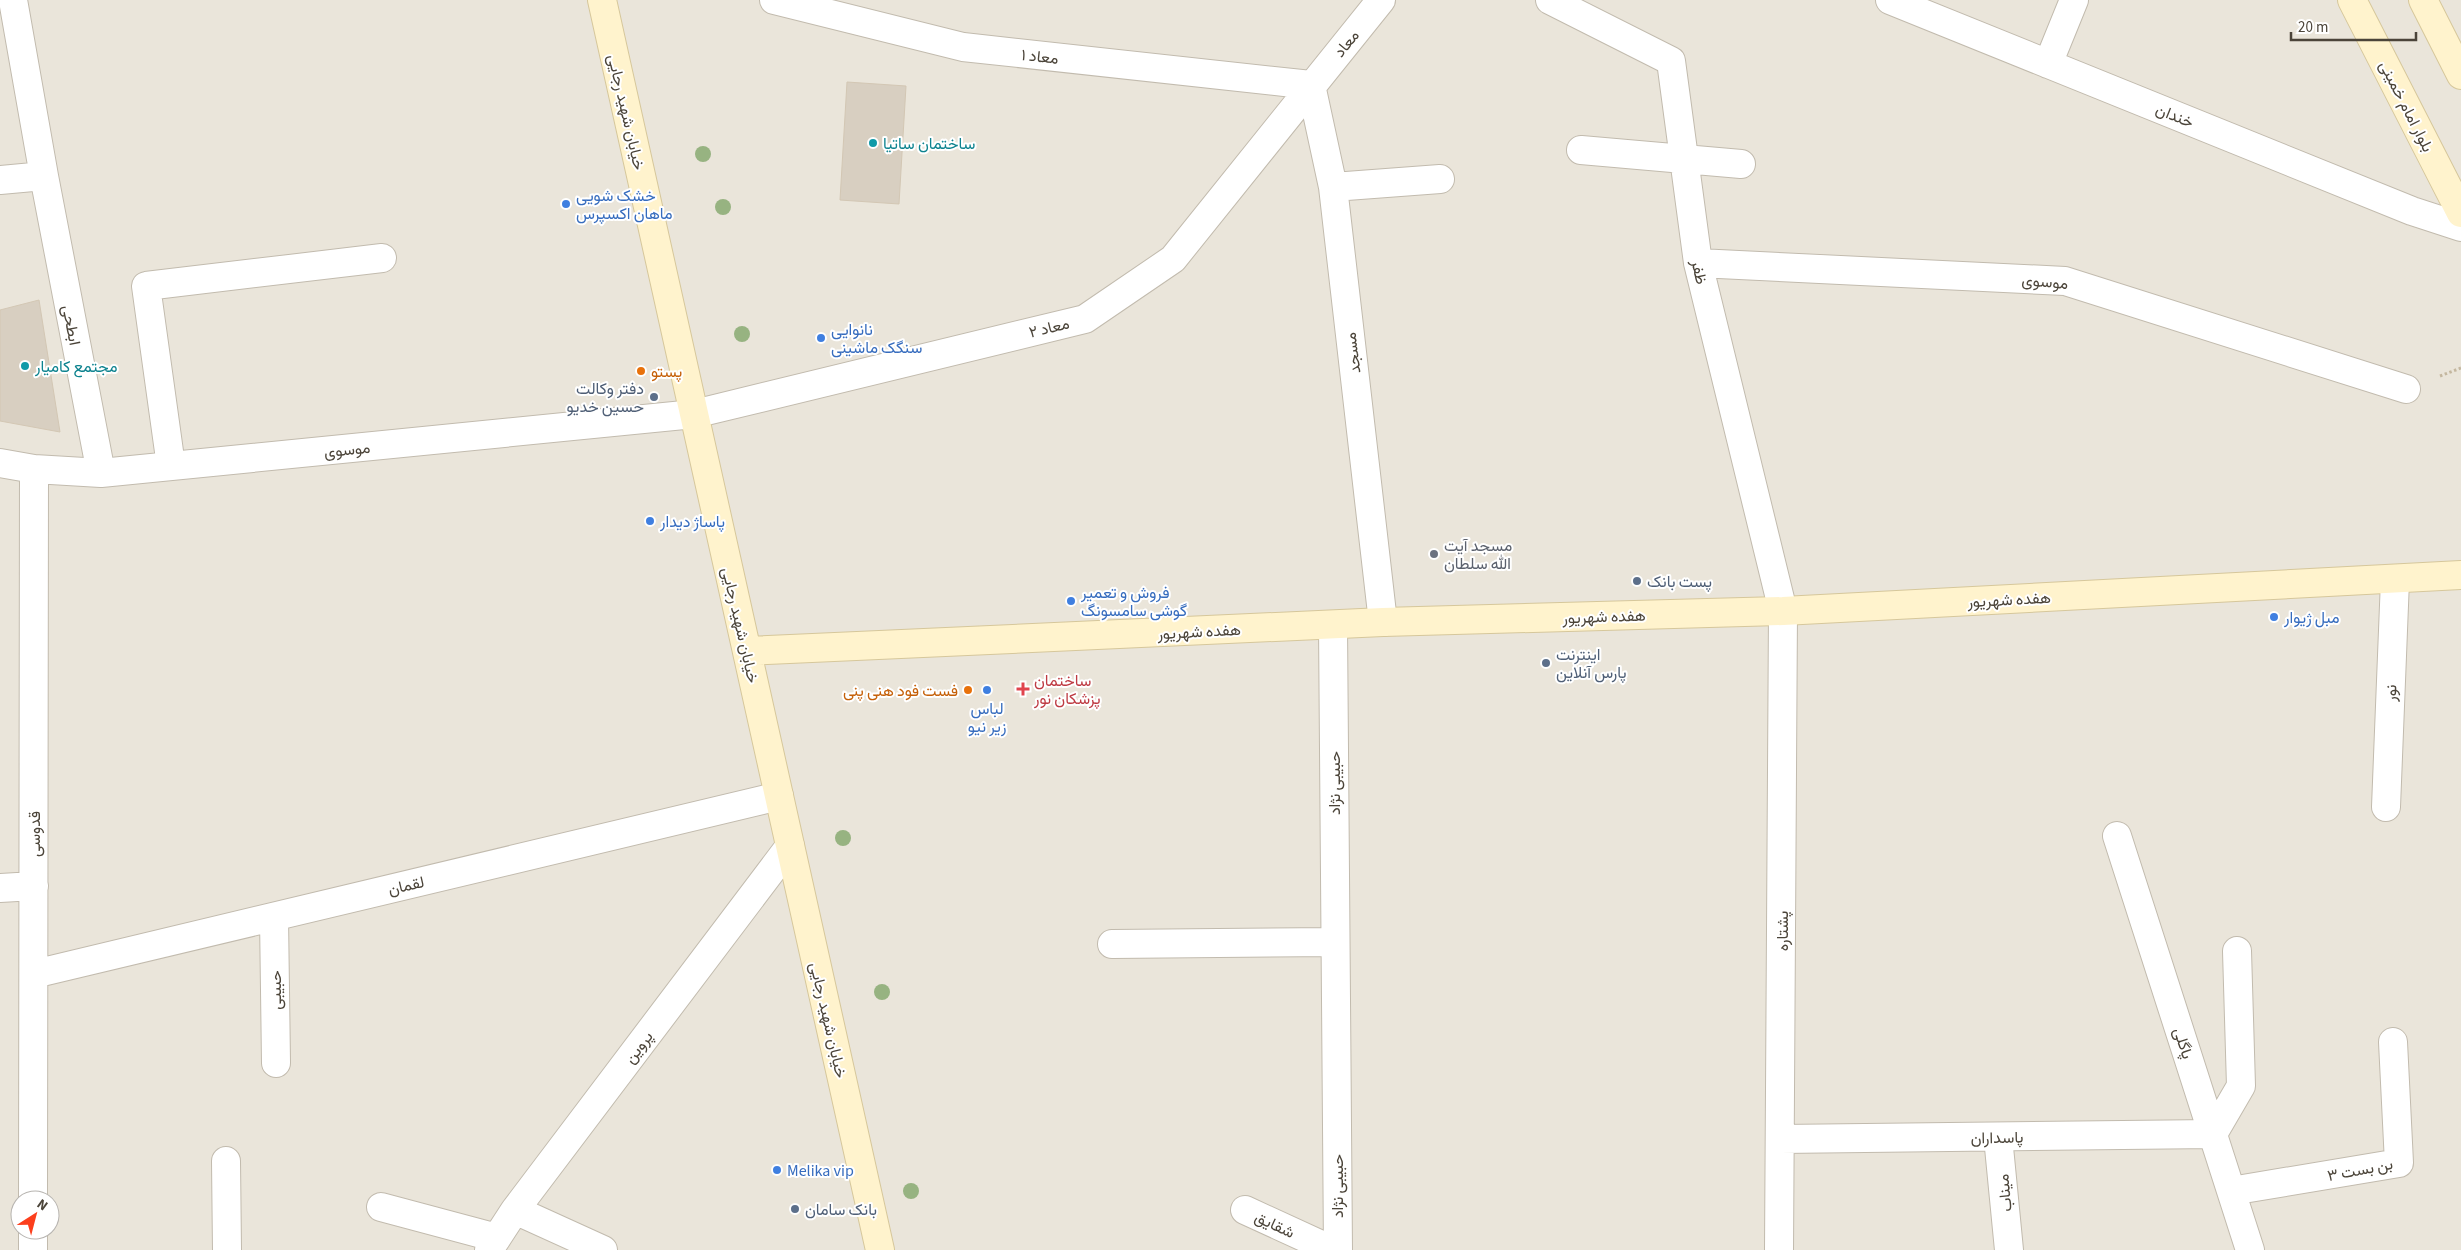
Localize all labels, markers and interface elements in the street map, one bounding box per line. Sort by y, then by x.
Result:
scale bar [2291,10,2416,42]
text: 20 m [2298,17,2328,38]
street label: معاد [1329,25,1365,62]
street label: معاد ۱ [1020,44,1060,70]
street label: خیابان شهید رجایی [602,52,650,173]
street label: بلوار امام خمینی [2374,57,2439,156]
street label: خندان [2152,98,2197,134]
place label: ساختمان ساتیا [883,133,975,155]
marker: ساختمان ساتیا [867,137,879,149]
place label: خشک شویی ماهان اکسپرس [576,185,673,225]
marker: خشک شویی ماهان اکسپرس [560,198,572,210]
street label: ظفر [1686,257,1712,287]
street label: موسوی [2021,269,2069,295]
street label: ابطحی [56,303,86,347]
street label: معاد ۲ [1027,312,1072,344]
place label: نانوایی سنگک ماشینی [831,319,922,359]
street label: مسجد [1340,331,1366,375]
marker: نانوایی سنگک ماشینی [815,332,827,344]
place label: مجتمع کامیار [34,356,117,378]
marker: مجتمع کامیار [19,360,31,372]
place label: پستو [651,361,682,383]
marker: پستو [635,365,647,377]
place label: دفتر وکالت حسین خدیو [566,378,644,418]
marker: دفتر وکالت حسین خدیو [648,391,660,403]
street label: موسوی [323,437,371,463]
place label: پاساژ دیدار [659,511,725,533]
marker: پاساژ دیدار [644,515,656,527]
place label: مسجد آیت الله سلطان [1444,535,1512,575]
marker: مسجد آیت الله سلطان [1428,548,1440,560]
street label: خیابان شهید رجایی [716,565,764,686]
place label: پست بانک [1647,571,1712,593]
marker: پست بانک [1631,575,1643,587]
place label: فروش و تعمیر گوشی سامسونگ [1080,582,1187,622]
street label: هفده شهریور [1966,587,2051,613]
marker: فروش و تعمیر گوشی سامسونگ [1065,595,1077,607]
street label: هفده شهریور [1561,605,1646,629]
place label: مبل ژیوار [2283,607,2340,629]
marker: مبل ژیوار [2268,611,2280,623]
street label: هفده شهریور [1156,619,1241,645]
place label: اینترنت پارس آنلاین [1556,644,1627,684]
marker: اینترنت پارس آنلاین [1540,657,1552,669]
place label: ساختمان پزشکان نور [1033,670,1101,710]
place label: فست فود هنی پنی [843,680,958,702]
marker: ساختمان پزشکان نور [1016,682,1030,696]
marker: فست فود هنی پنی [962,684,974,696]
marker: لباس زیر نیو [981,684,993,696]
street label: نور [2380,684,2402,703]
place label: لباس زیر نیو [968,698,1006,738]
street label: حبیبی نژاد [1324,751,1346,815]
street label: قدوسی [24,811,46,857]
street label: لقمان [386,871,427,901]
street label: پشتاره [1772,911,1794,951]
street label: خیابان شهید رجایی [804,960,852,1081]
street label: حبیبی [265,970,287,1010]
street label: پاگلی [2168,1025,2198,1062]
street label: پروین [619,1027,658,1068]
street label: پاسداران [1970,1127,2024,1149]
street label: بن بست ۳ [2326,1153,2395,1187]
street label: حبیبی نژاد [1327,1154,1349,1218]
place label: Melika vip [787,1160,854,1182]
marker: Melika vip [771,1164,783,1176]
street label: میناب [1992,1173,2018,1213]
north arrow [10,1190,60,1240]
text: N [32,1194,52,1216]
place label: بانک سامان [805,1199,877,1221]
marker: بانک سامان [789,1203,801,1215]
street label: شقایق [1251,1206,1298,1244]

